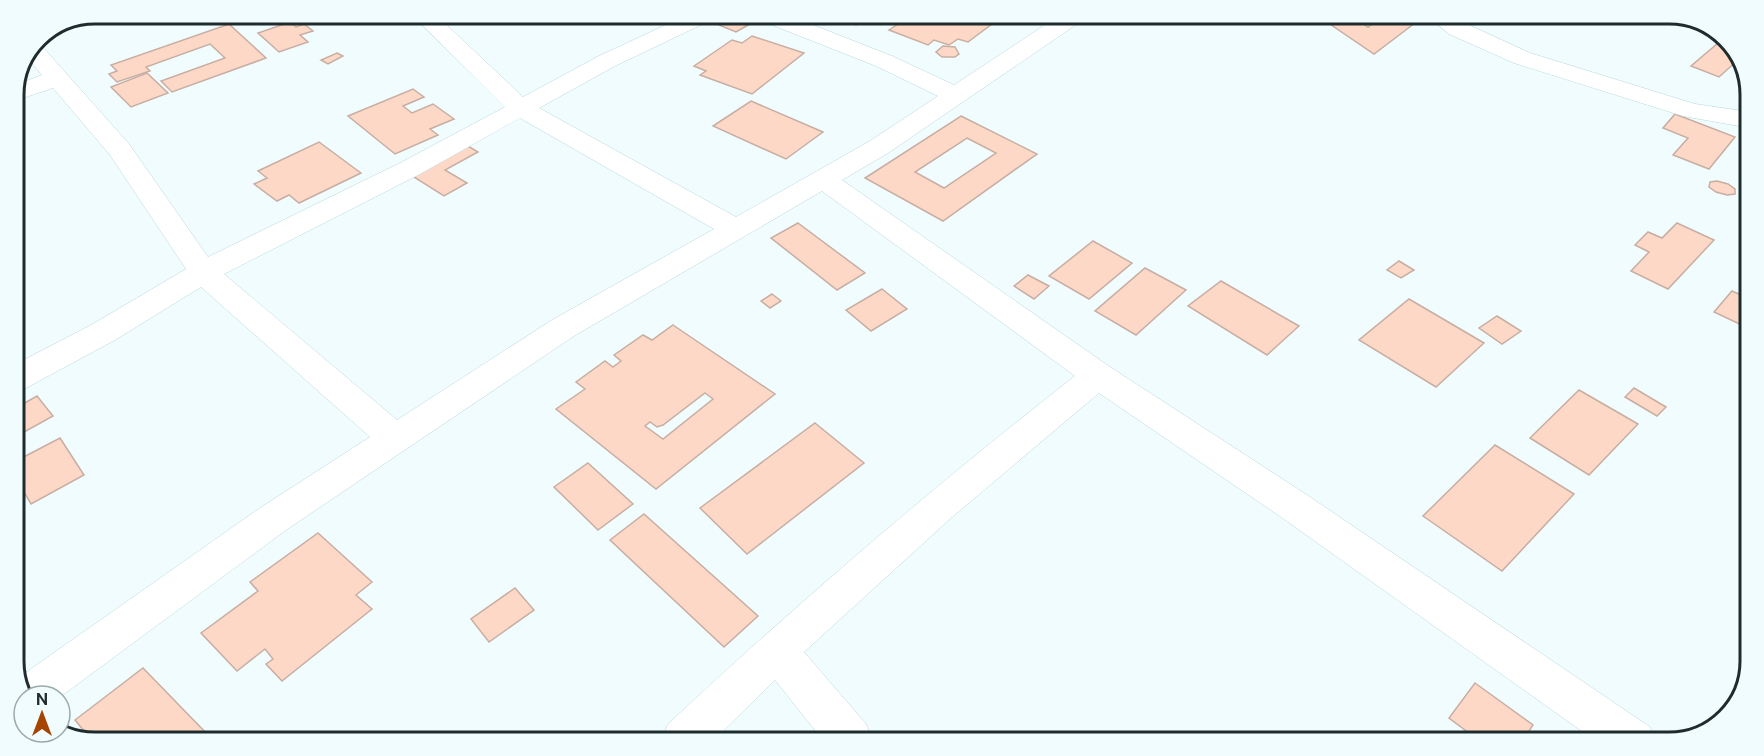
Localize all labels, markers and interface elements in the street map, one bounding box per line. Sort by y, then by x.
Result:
north arrow [12,684,72,744]
text: N [36,690,48,709]

